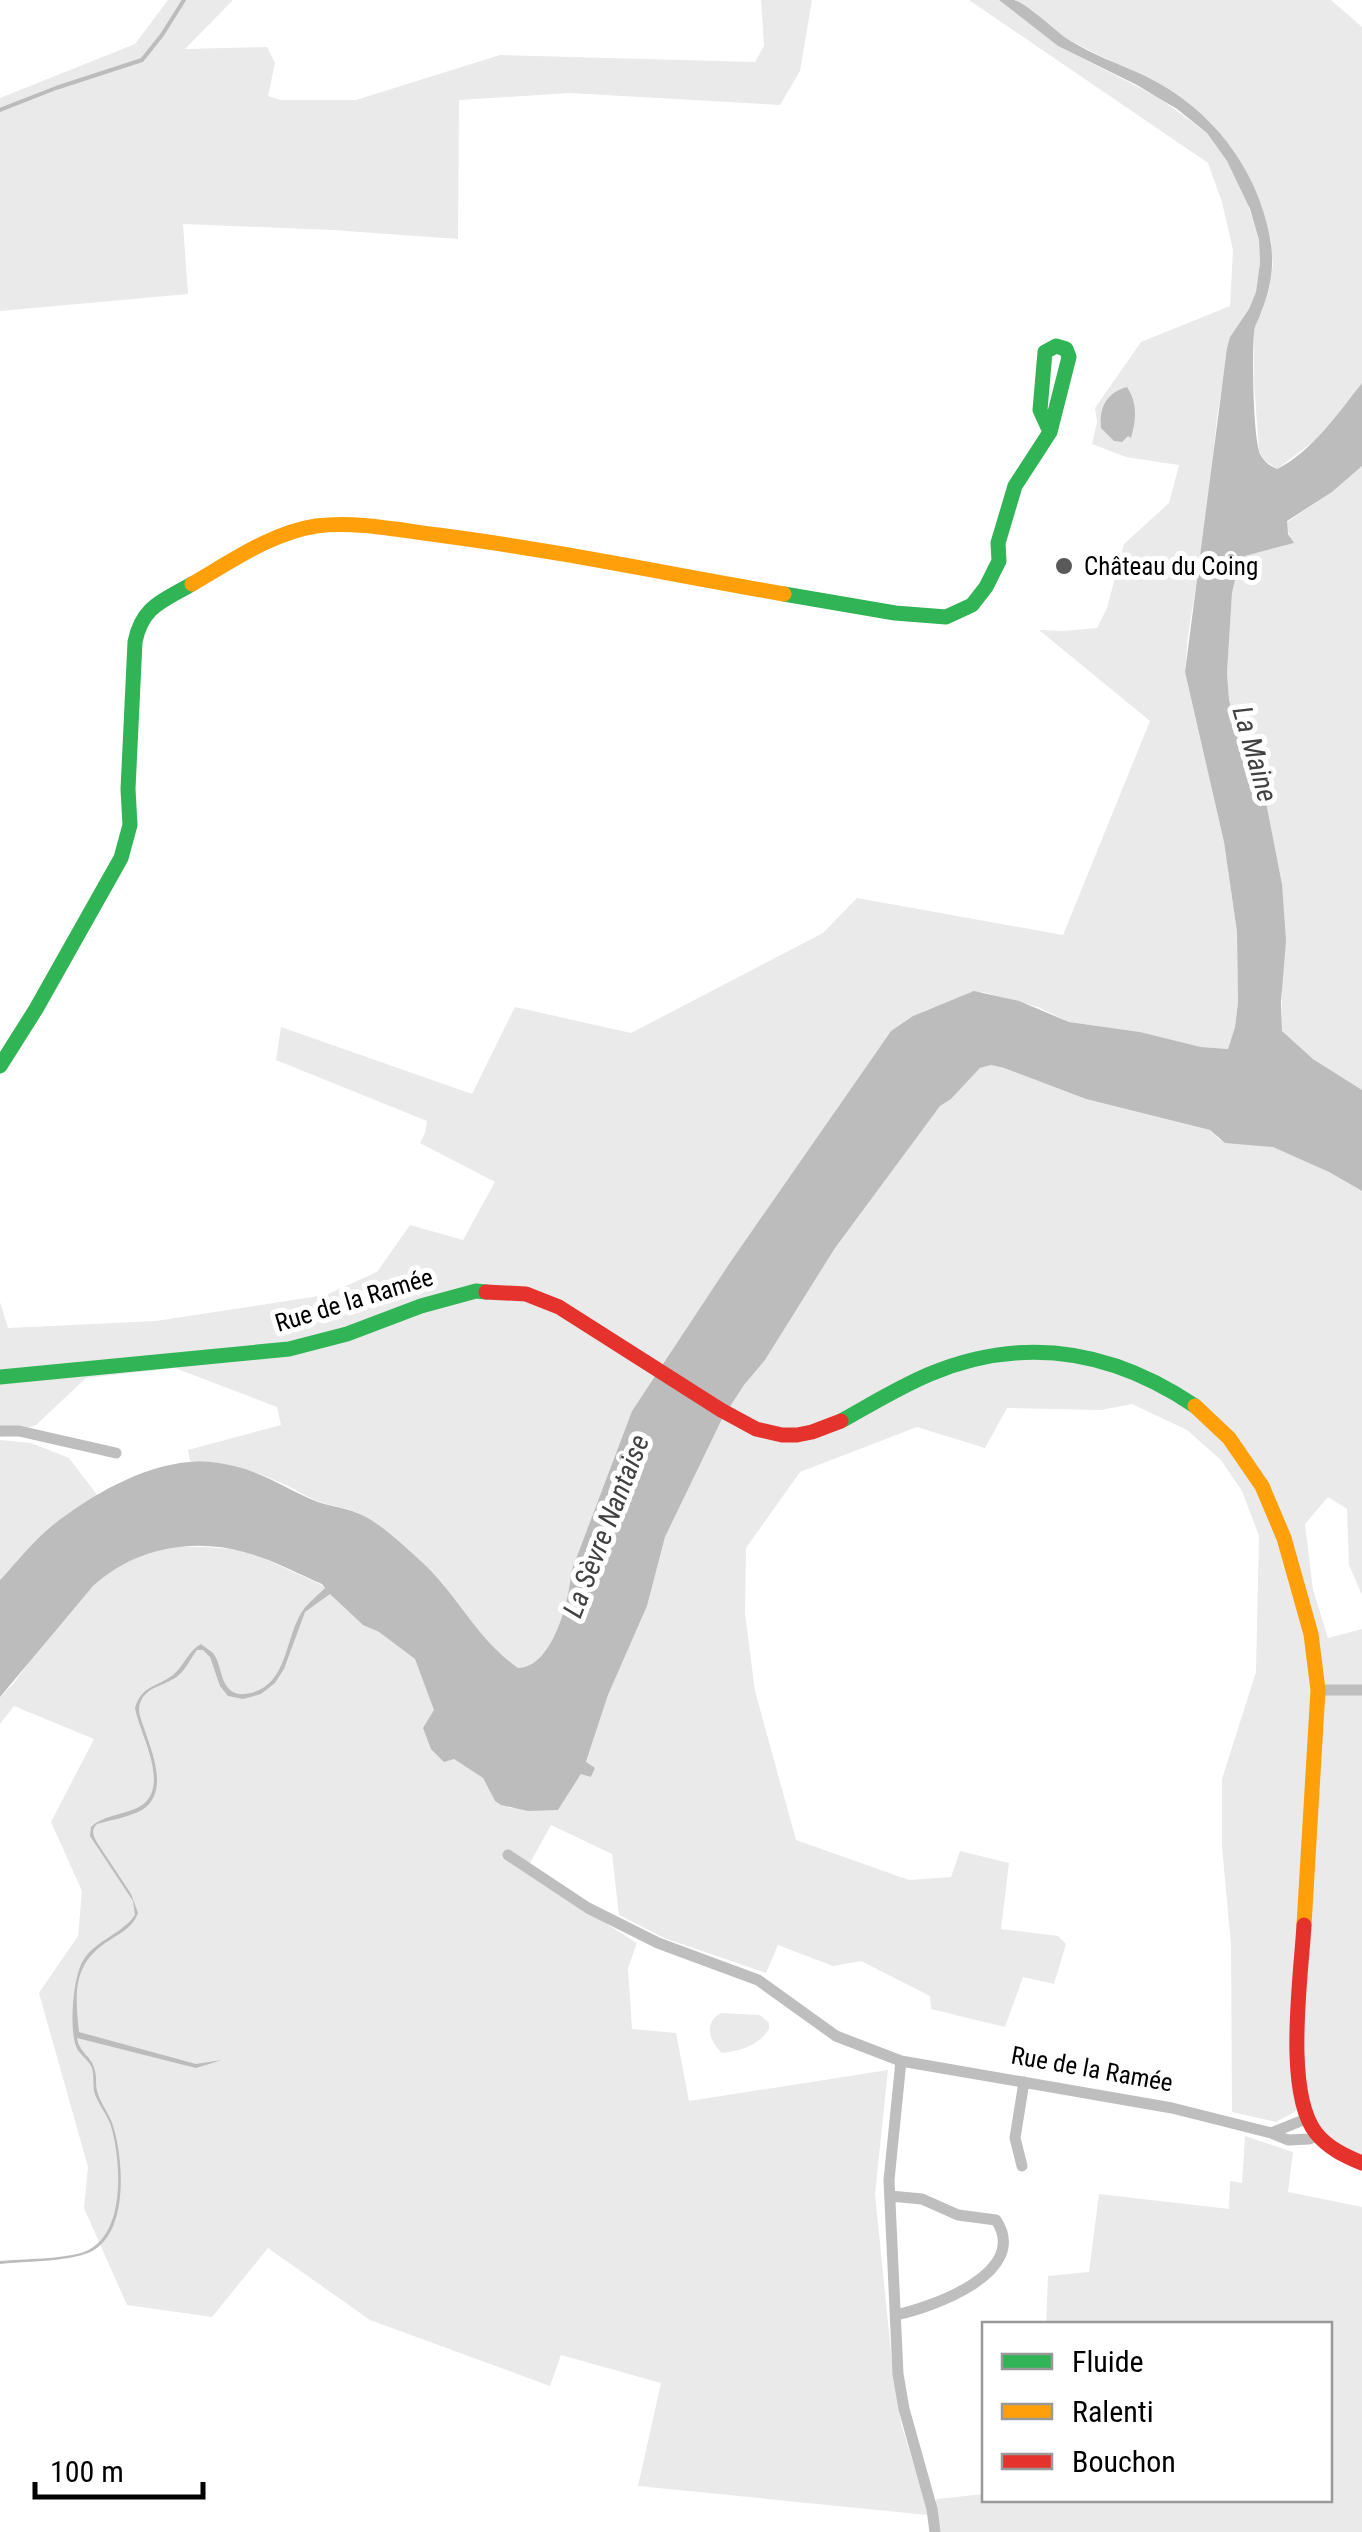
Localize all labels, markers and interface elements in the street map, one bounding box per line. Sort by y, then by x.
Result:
place label: Château du Coing [1084,552,1258,581]
marker: Château du Coing [1053,555,1075,577]
water label: La Maine [1226,702,1284,806]
street label: Rue de la Ramée [272,1262,436,1338]
water label: La Sèvre Nantaise [556,1430,656,1622]
street label: Rue de la Ramée [1009,2041,1175,2097]
legend [982,2322,1332,2502]
text: Fluide [1072,2344,1144,2379]
text: Ralenti [1072,2394,1154,2429]
scale bar [35,2437,202,2499]
text: Bouchon [1072,2444,1176,2479]
text: 100 m [50,2454,124,2489]

